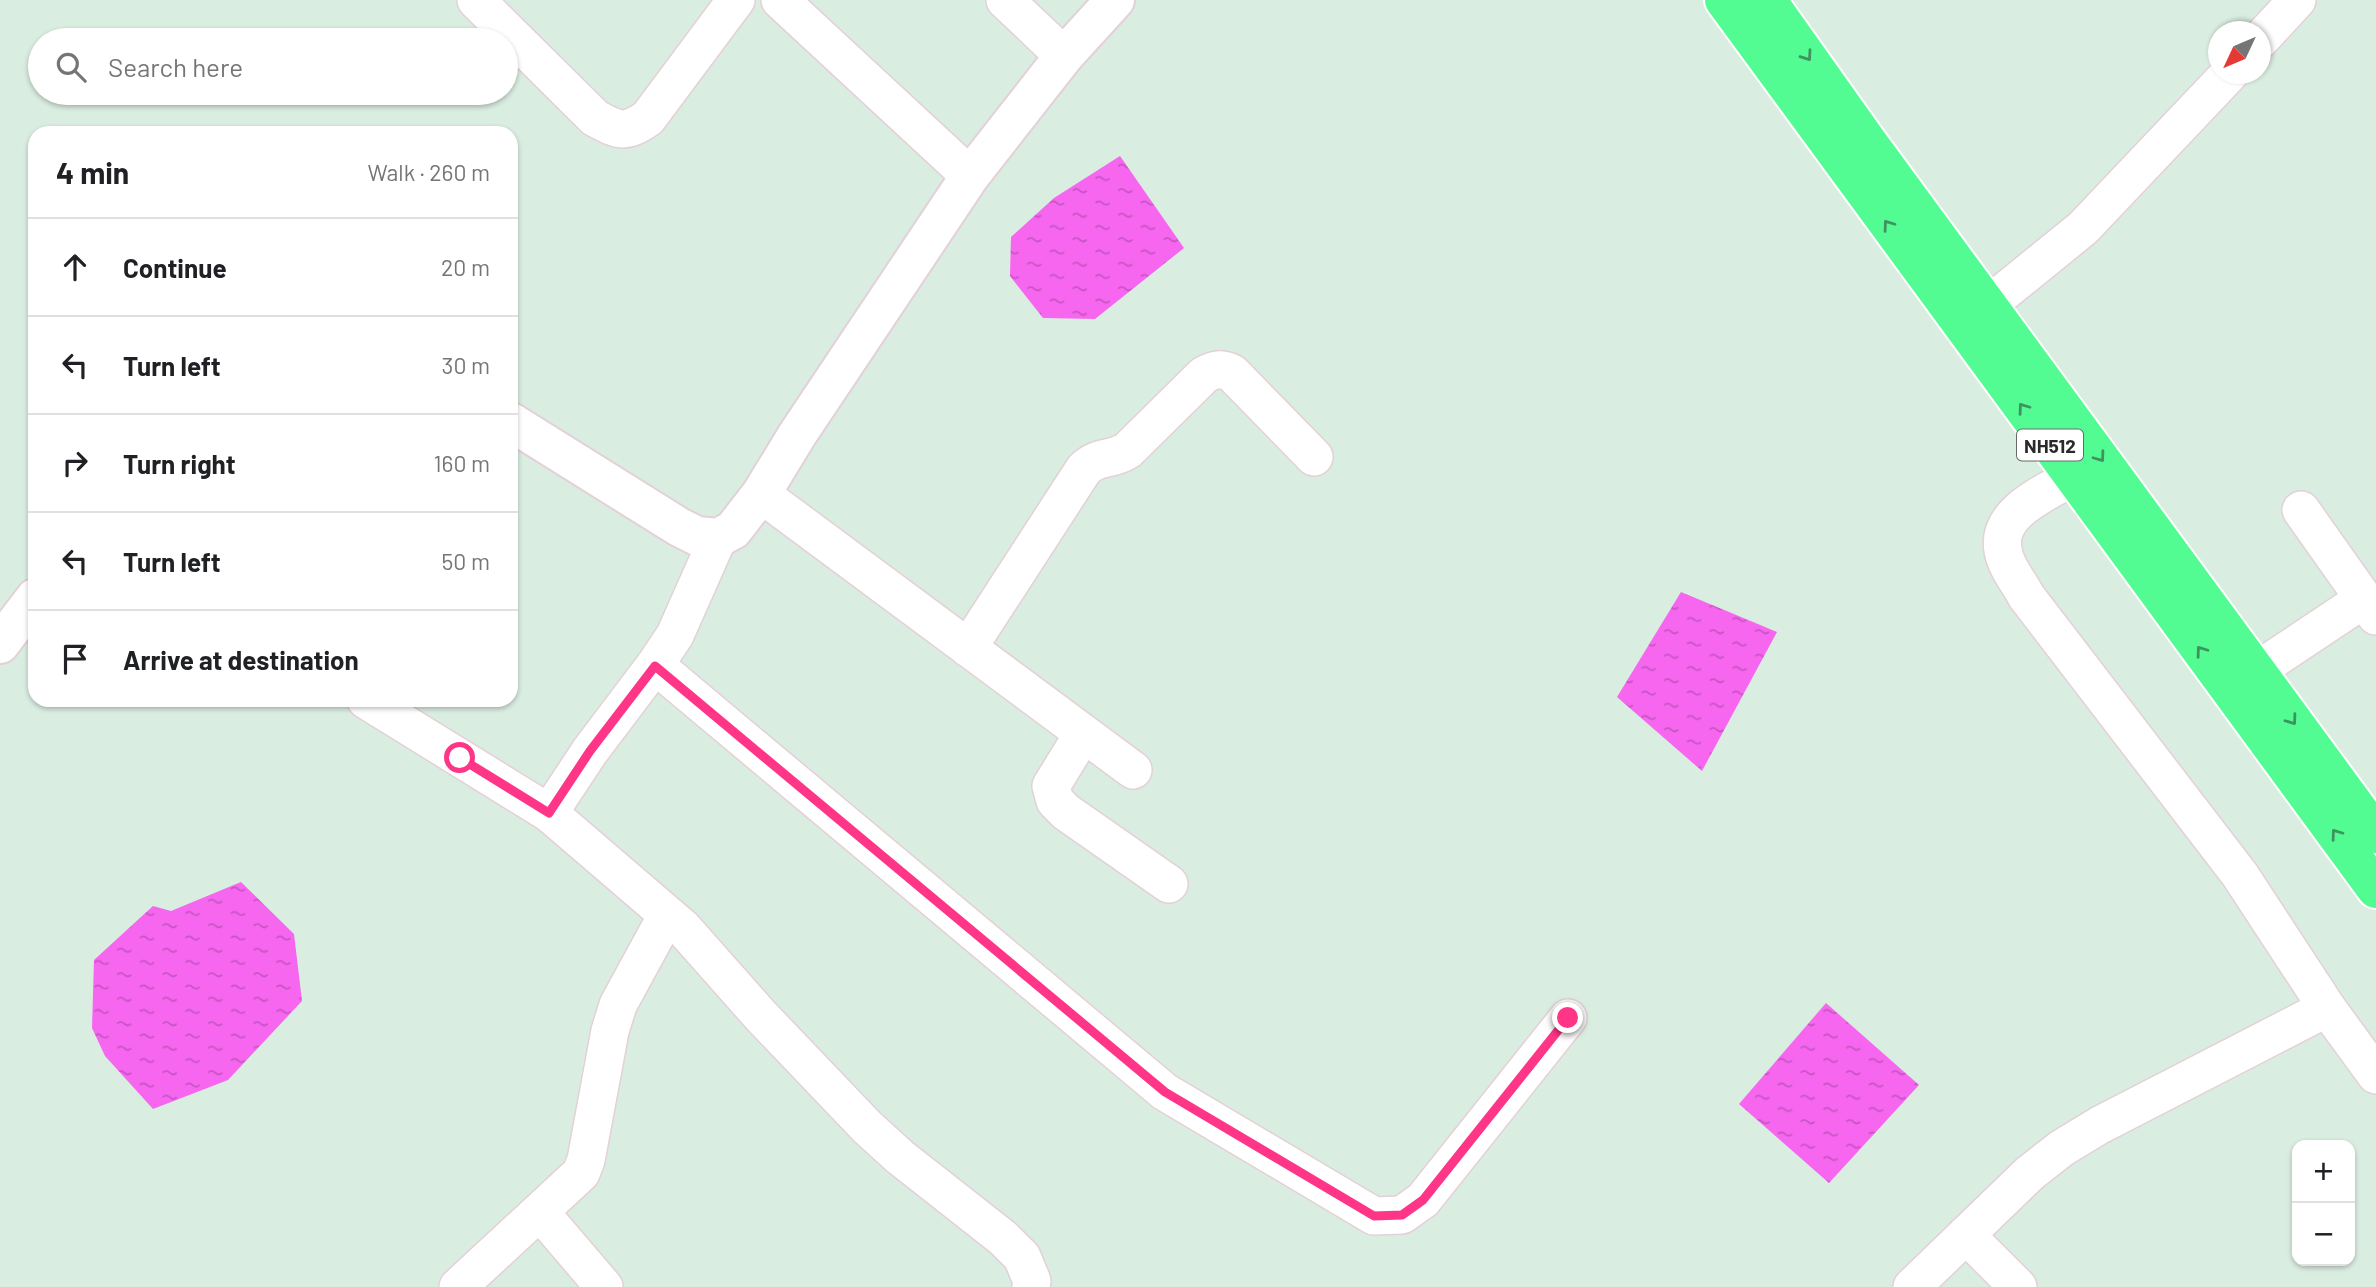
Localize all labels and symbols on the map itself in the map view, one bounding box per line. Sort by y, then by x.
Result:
north arrow [2208,21,2271,84]
one-way arrow [1799,48,1811,61]
one-way arrow [1884,220,1896,233]
one-way arrow [2019,404,2031,416]
road number: NH512 [2017,430,2083,460]
one-way arrow [2091,449,2104,462]
one-way arrow [2197,646,2209,659]
one-way arrow [2284,712,2296,725]
route start [444,742,475,773]
one-way arrow [2331,829,2344,842]
route end [1552,1002,1583,1033]

